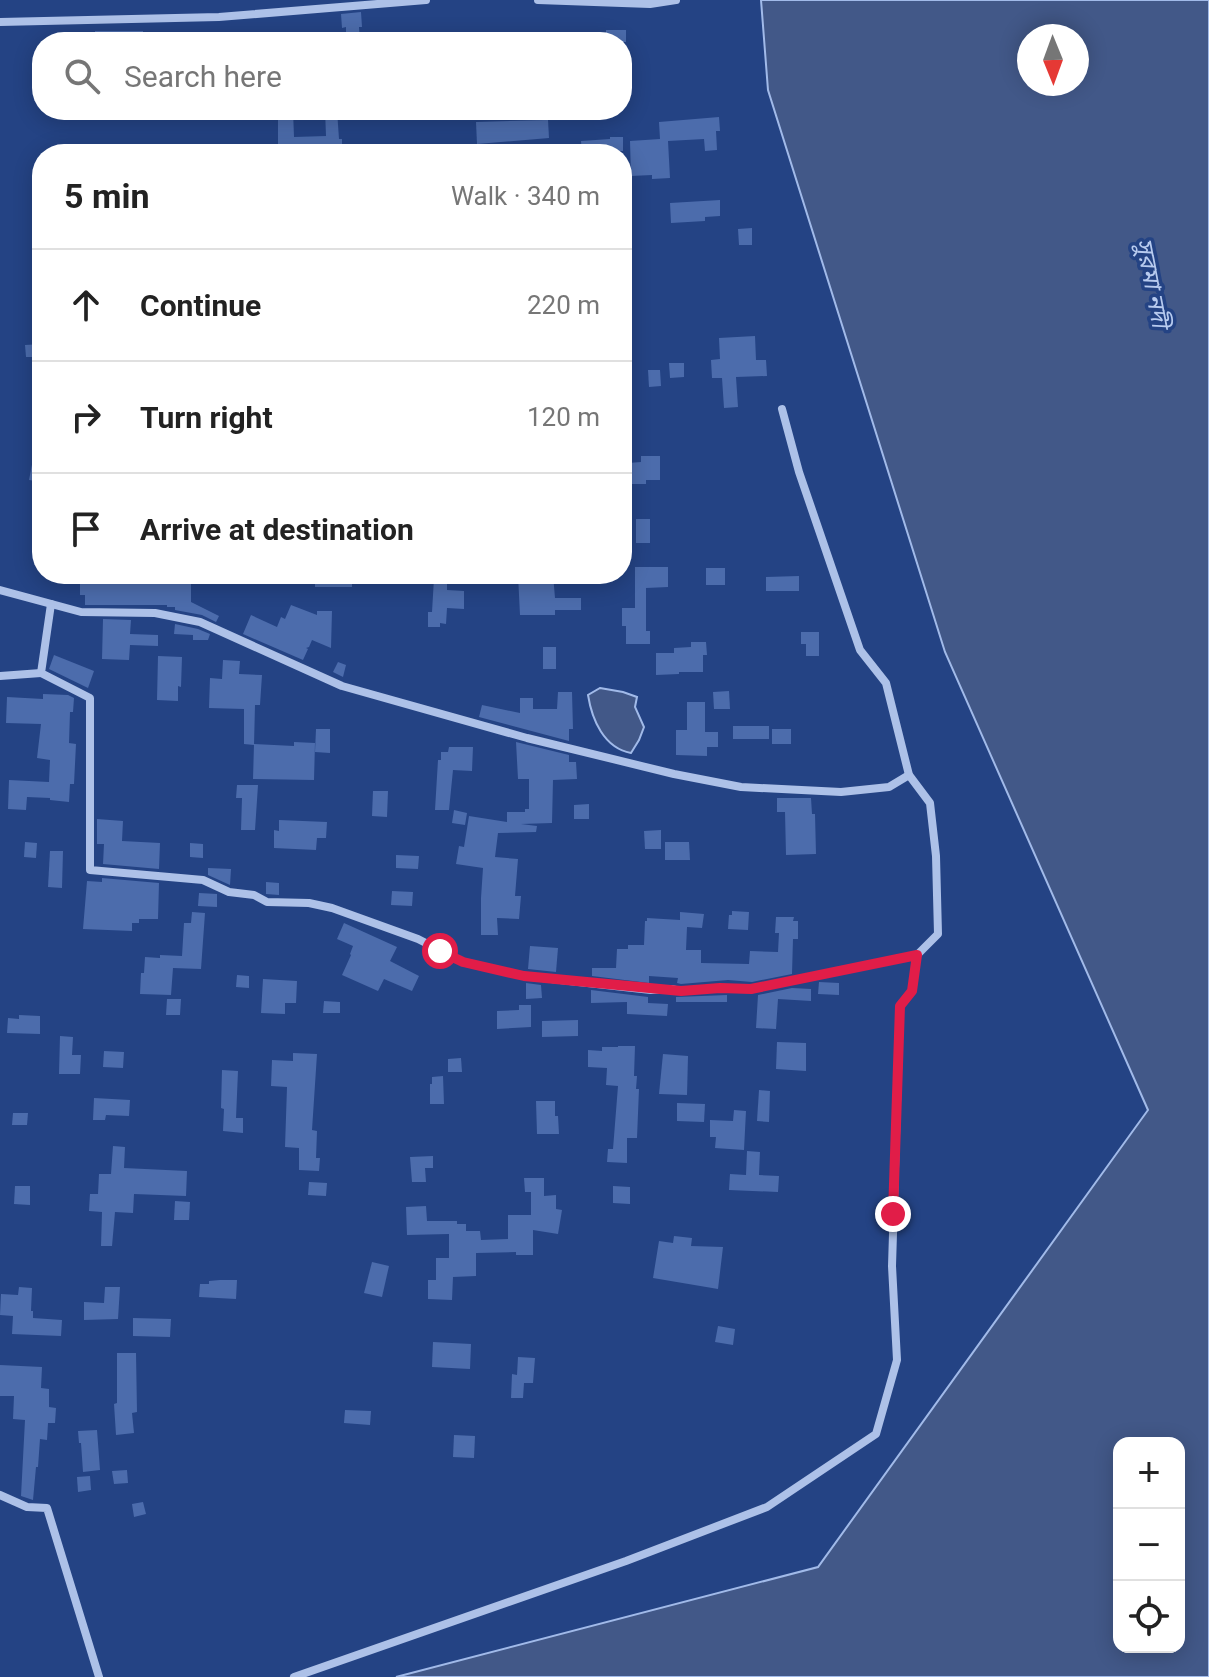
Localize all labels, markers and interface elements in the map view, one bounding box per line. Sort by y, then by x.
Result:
north arrow [1017,24,1089,96]
search box [32,32,632,120]
icon: search [60,54,104,98]
text: Search here [124,59,282,94]
text: 5 min [64,176,149,216]
text: Walk · 340 m [451,181,600,211]
water label: সুরমা নদী [1130,236,1175,335]
icon: ahead [64,283,108,327]
text: Continue [140,288,261,323]
text: 220 m [527,290,600,320]
icon: right [64,395,108,439]
text: Turn right [140,400,273,435]
text: 120 m [527,402,600,432]
icon: arrive [64,507,108,551]
text: Arrive at destination [140,512,414,547]
route start [422,933,458,969]
route end [875,1196,911,1232]
map controls [1113,1437,1185,1653]
button: + [1113,1437,1185,1509]
button: − [1113,1509,1185,1581]
button: locate [1113,1581,1185,1653]

